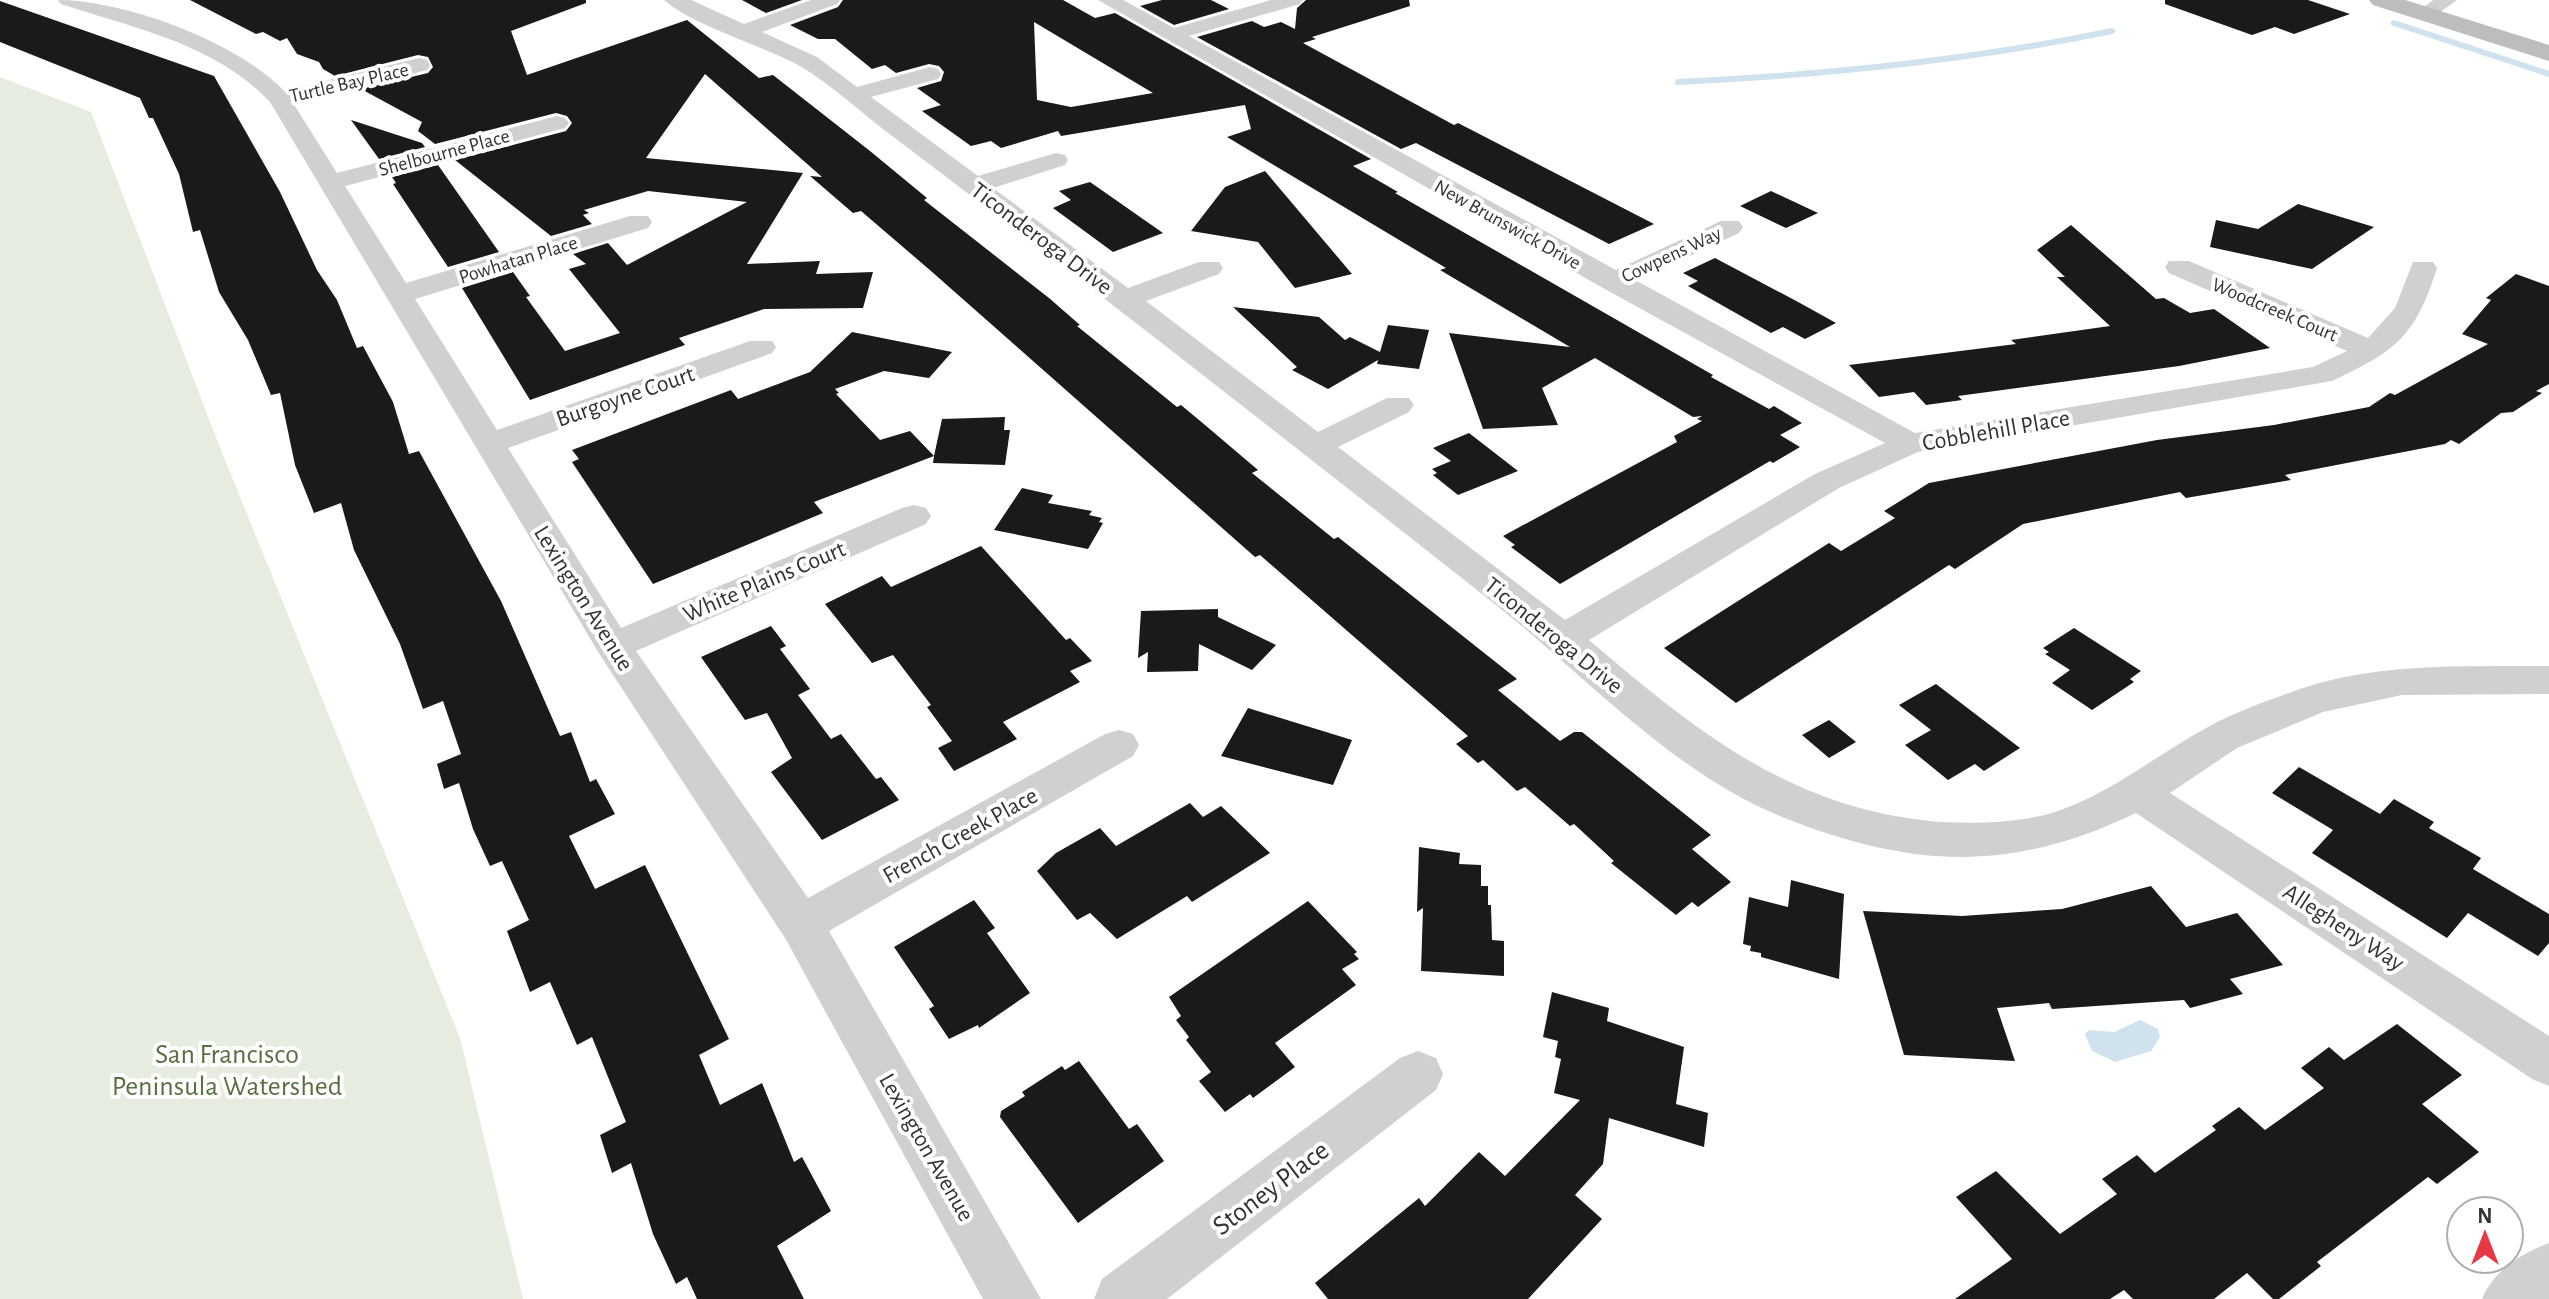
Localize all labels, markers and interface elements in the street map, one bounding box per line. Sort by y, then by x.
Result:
street label: Turtle Bay Place [288,60,411,106]
street label: Shelbourne Place [377,126,512,180]
street label: New Brunswick Drive [1431,176,1584,273]
street label: Ticonderoga Drive [966,178,1117,300]
street label: Cowpens Way [1618,223,1725,287]
street label: Powhatan Place [457,232,580,287]
street label: Woodcreek Court [2209,274,2341,346]
street label: Burgoyne Court [553,362,698,432]
street label: Cobblehill Place [1921,406,2072,456]
street label: Lexington Avenue [529,522,637,675]
street label: White Plains Court [680,537,849,627]
street label: Ticonderoga Drive [1480,573,1627,699]
street label: French Creek Place [879,783,1042,888]
street label: Allegheny Way [2279,880,2408,976]
park label: San Francisco Peninsula Watershed [112,1041,342,1101]
street label: Lexington Avenue [874,1070,978,1225]
street label: Stoney Place [1208,1136,1334,1241]
north arrow [2445,1195,2525,1275]
text: N [2477,1205,2493,1227]

